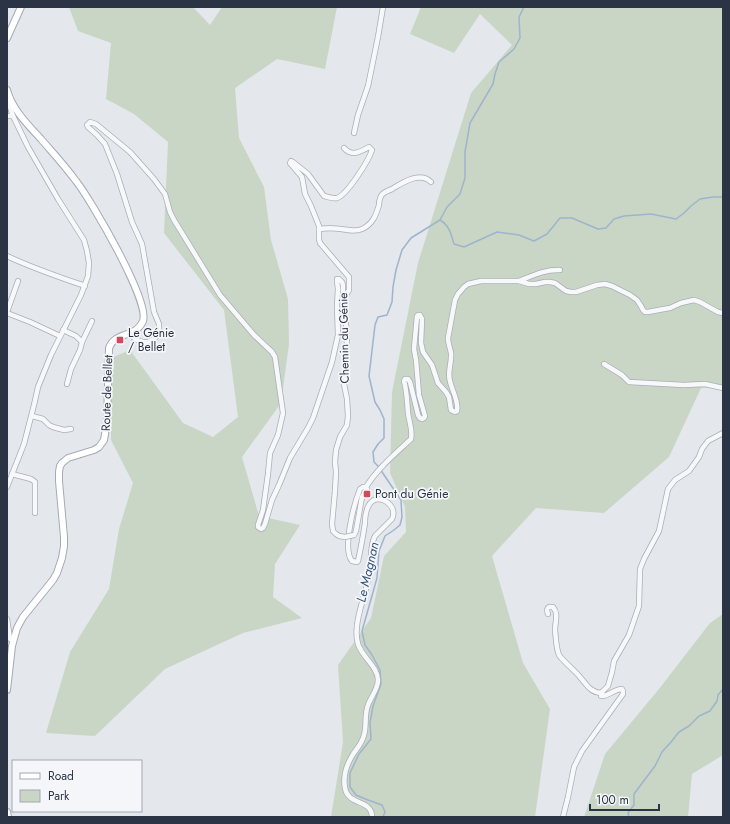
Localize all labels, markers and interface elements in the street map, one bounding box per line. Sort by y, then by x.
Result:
street label: Chemin du Génie [334,292,354,384]
place label: Le Génie / Bellet [128,324,174,356]
marker: Le Génie / Bellet [115,335,125,345]
street label: Route de Bellet [97,354,117,431]
place label: Pont du Génie [375,485,448,503]
marker: Pont du Génie [362,489,372,499]
water label: Le Magnan [351,540,384,604]
legend [12,760,142,812]
text: Road [48,767,74,785]
scale bar [590,786,659,812]
text: Park [48,787,70,805]
text: 100 m [596,791,629,809]

